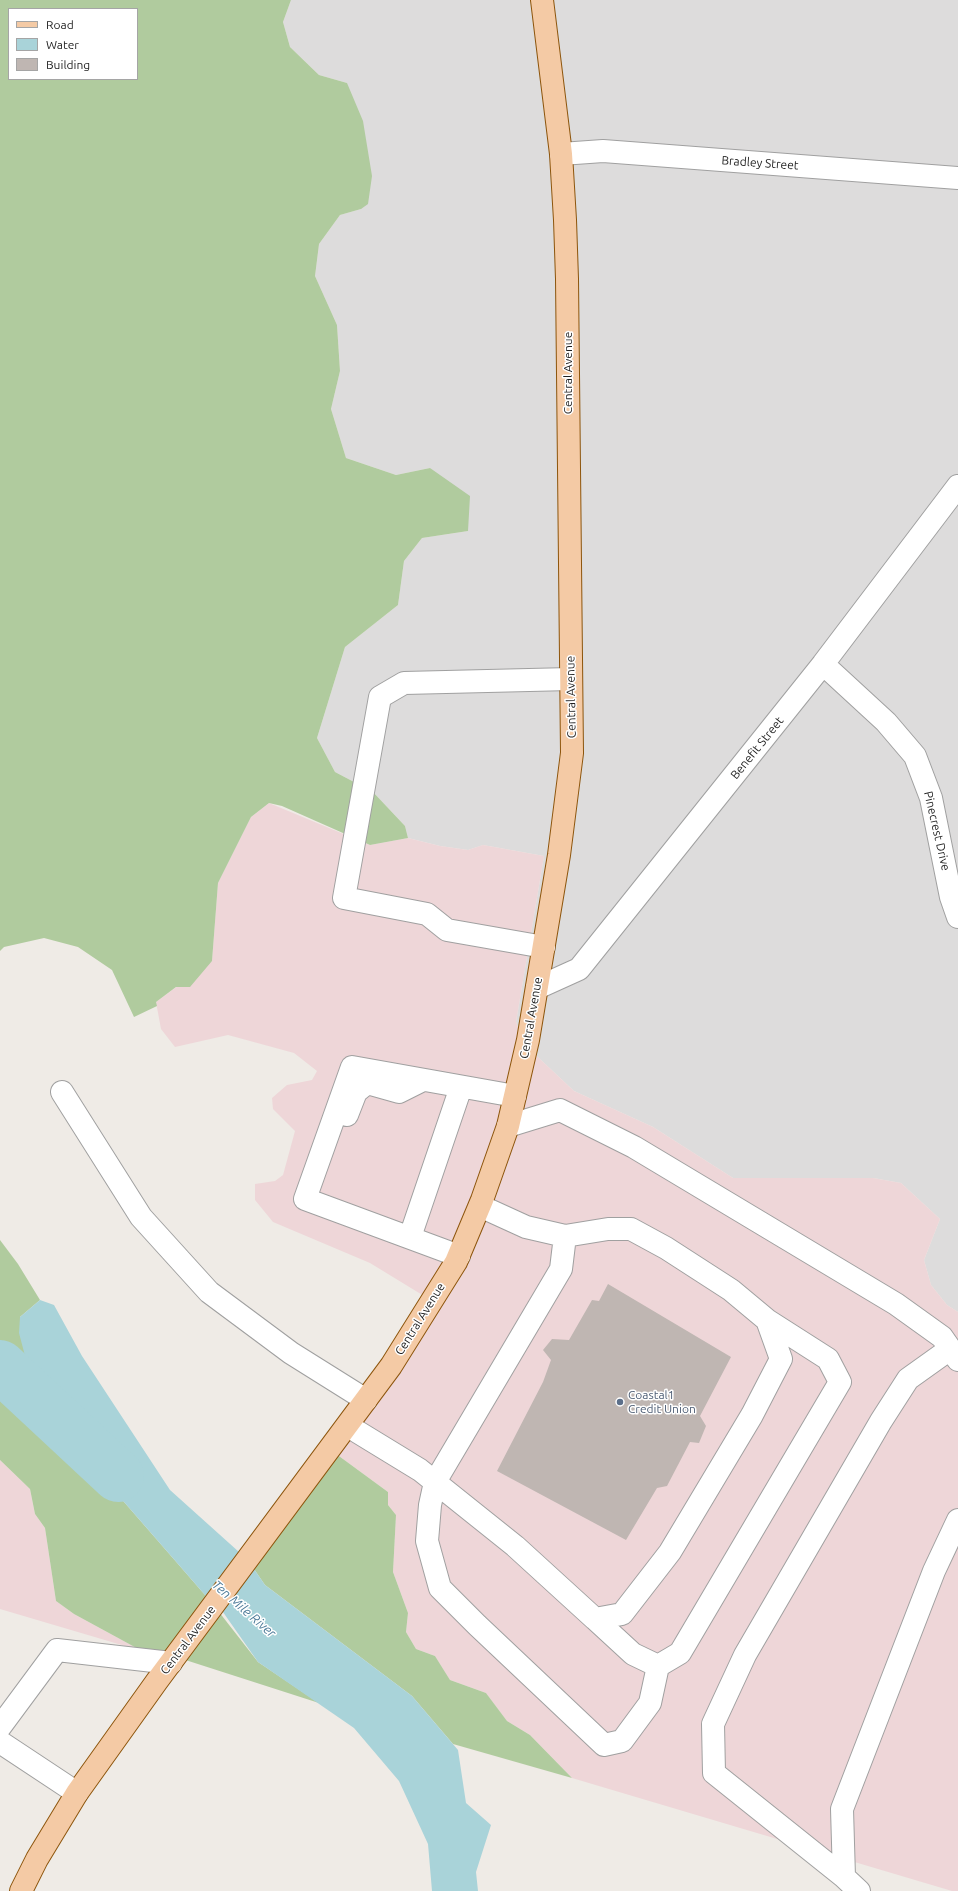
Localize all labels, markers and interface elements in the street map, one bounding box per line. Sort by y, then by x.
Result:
legend [8,8,138,80]
text: Road [46,18,74,31]
text: Water [46,38,79,51]
text: Building [46,58,90,71]
street label: Bradley Street [721,153,799,173]
street label: Central Avenue [561,332,575,414]
street label: Central Avenue [563,656,579,738]
street label: Benefit Street [727,714,787,782]
street label: Pinecrest Drive [921,790,953,872]
street label: Central Avenue [517,976,545,1060]
street label: Central Avenue [392,1280,448,1358]
place label: Coastal1 Credit Union [628,1388,696,1416]
marker: Coastal1 Credit Union [615,1397,625,1407]
water label: Ten Mile River [209,1577,279,1641]
street label: Central Avenue [157,1603,219,1677]

